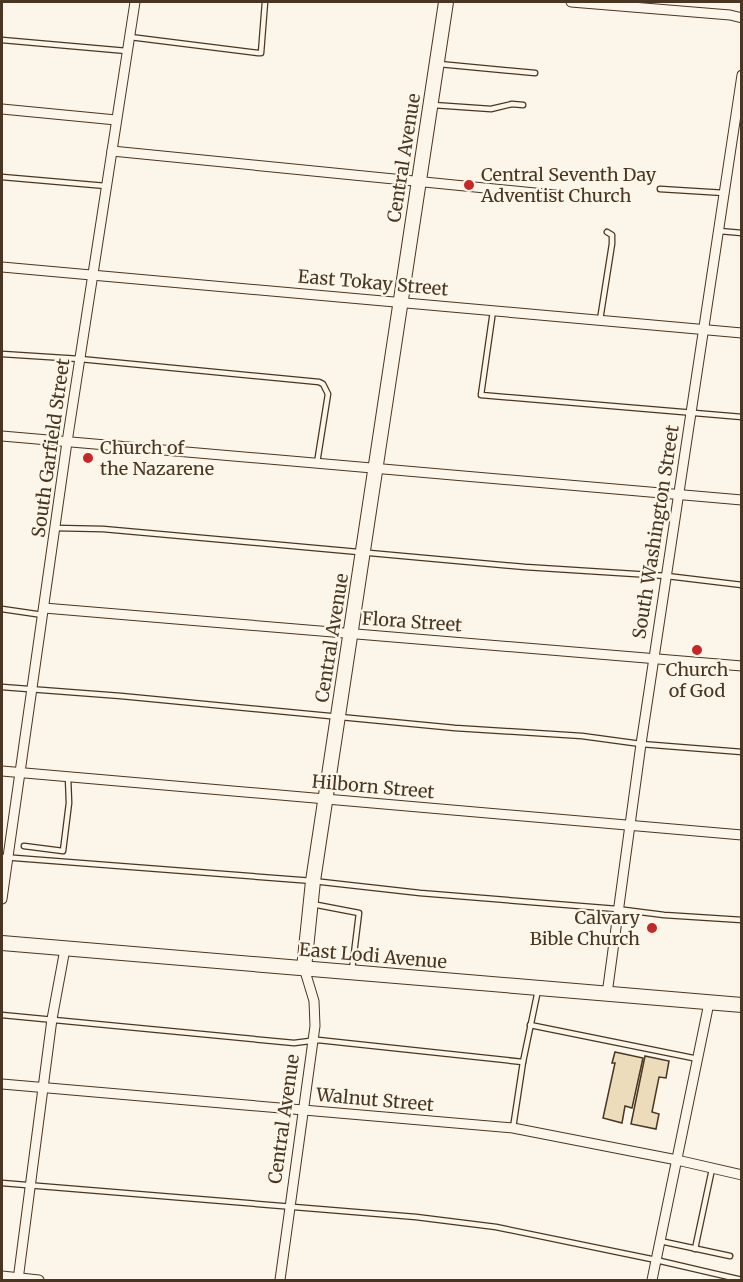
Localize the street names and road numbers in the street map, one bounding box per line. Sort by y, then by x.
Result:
street label: Central Avenue [382,92,425,224]
street label: East Tokay Street [297,264,449,301]
street label: South Garfield Street [27,357,74,539]
street label: South Washington Street [627,423,684,641]
street label: Central Avenue [310,572,353,704]
street label: Flora Street [361,607,463,636]
street label: Hilborn Street [311,770,435,803]
street label: East Lodi Avenue [298,938,448,973]
street label: Central Avenue [263,1053,304,1185]
street label: Walnut Street [314,1083,435,1116]

